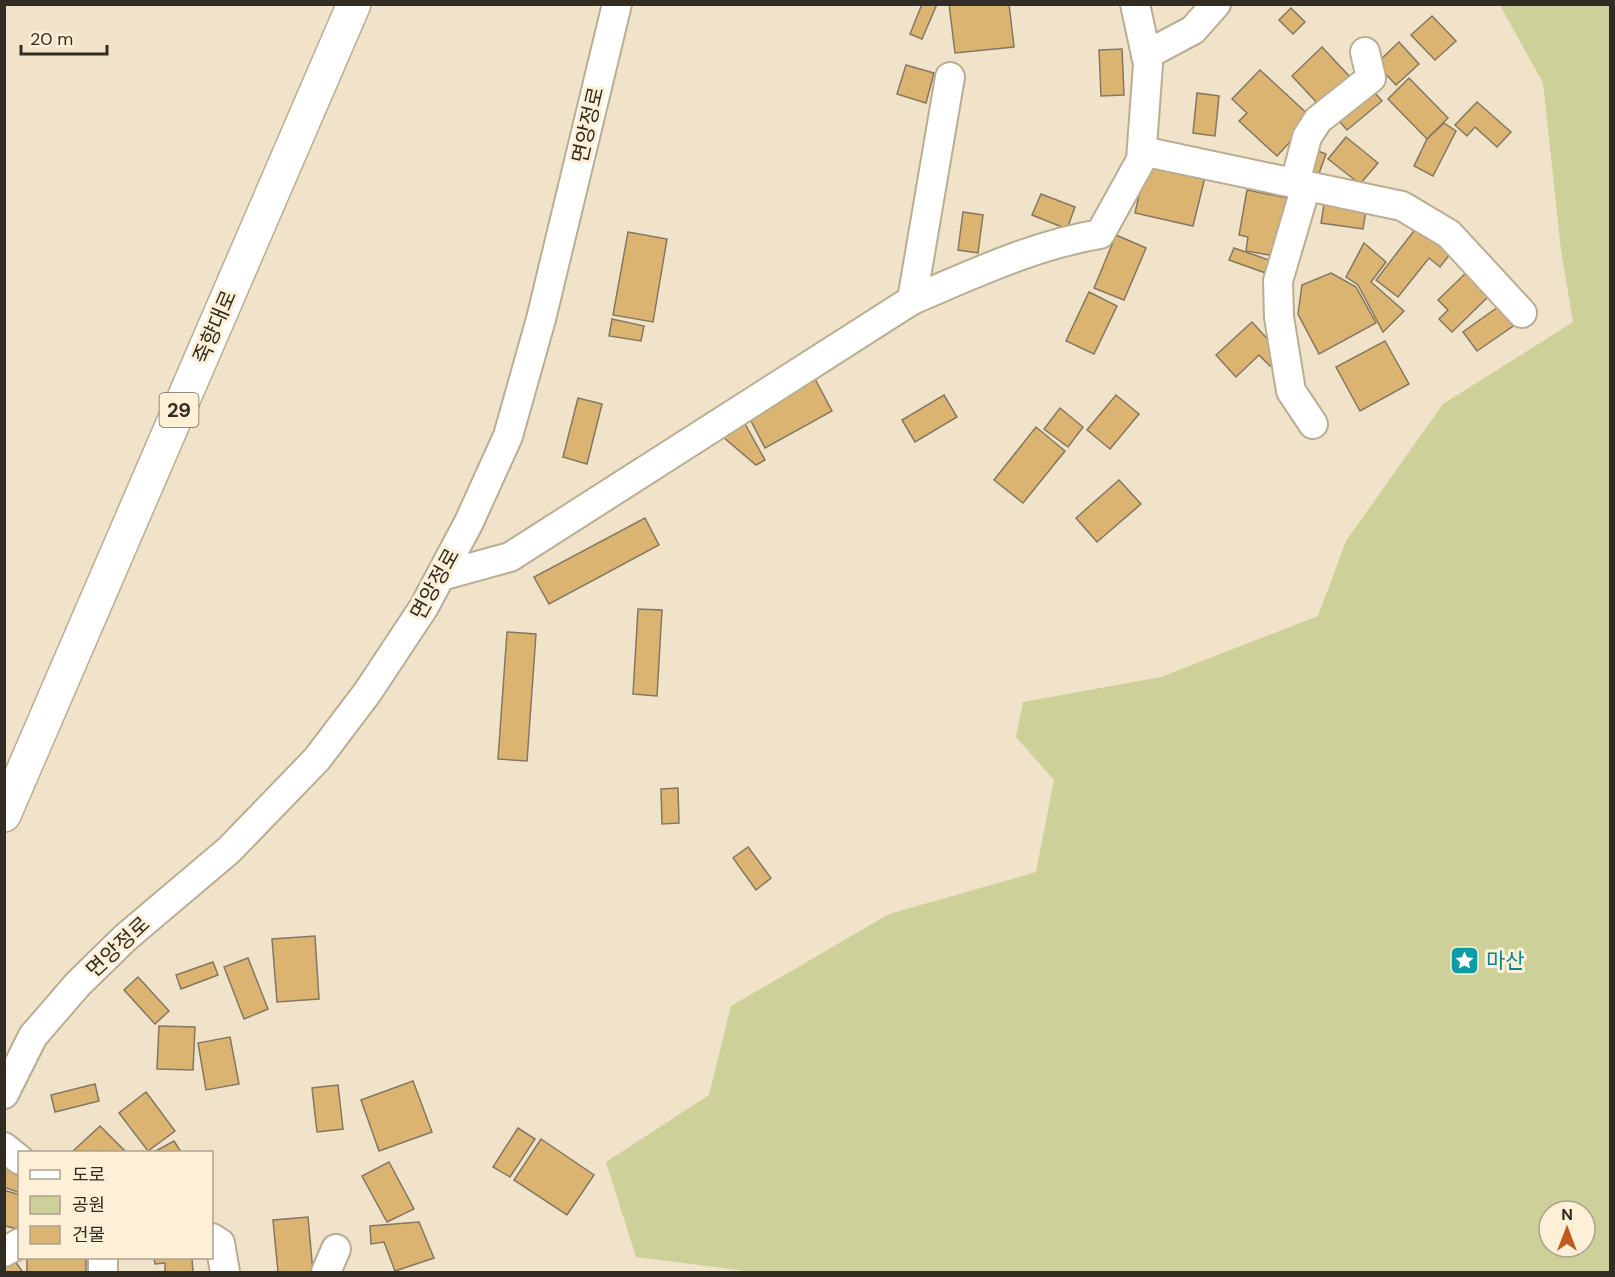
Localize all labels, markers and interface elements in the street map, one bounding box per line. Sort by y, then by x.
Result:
scale bar [21,18,106,56]
text: 20 m [30,27,73,51]
street label: 면앙정로 [566,84,610,166]
street label: 죽향대로 [187,286,243,368]
road number: 29 [160,393,198,427]
street label: 면앙정로 [404,543,466,625]
street label: 면앙정로 [80,910,156,984]
place icon: 마산 [1449,945,1481,977]
place label: 마산 [1486,947,1525,975]
legend [18,1151,213,1259]
text: 도로 [72,1163,105,1187]
text: 공원 [72,1193,105,1217]
north arrow [1537,1199,1597,1259]
text: N [1561,1204,1573,1225]
text: 건물 [72,1223,105,1247]

